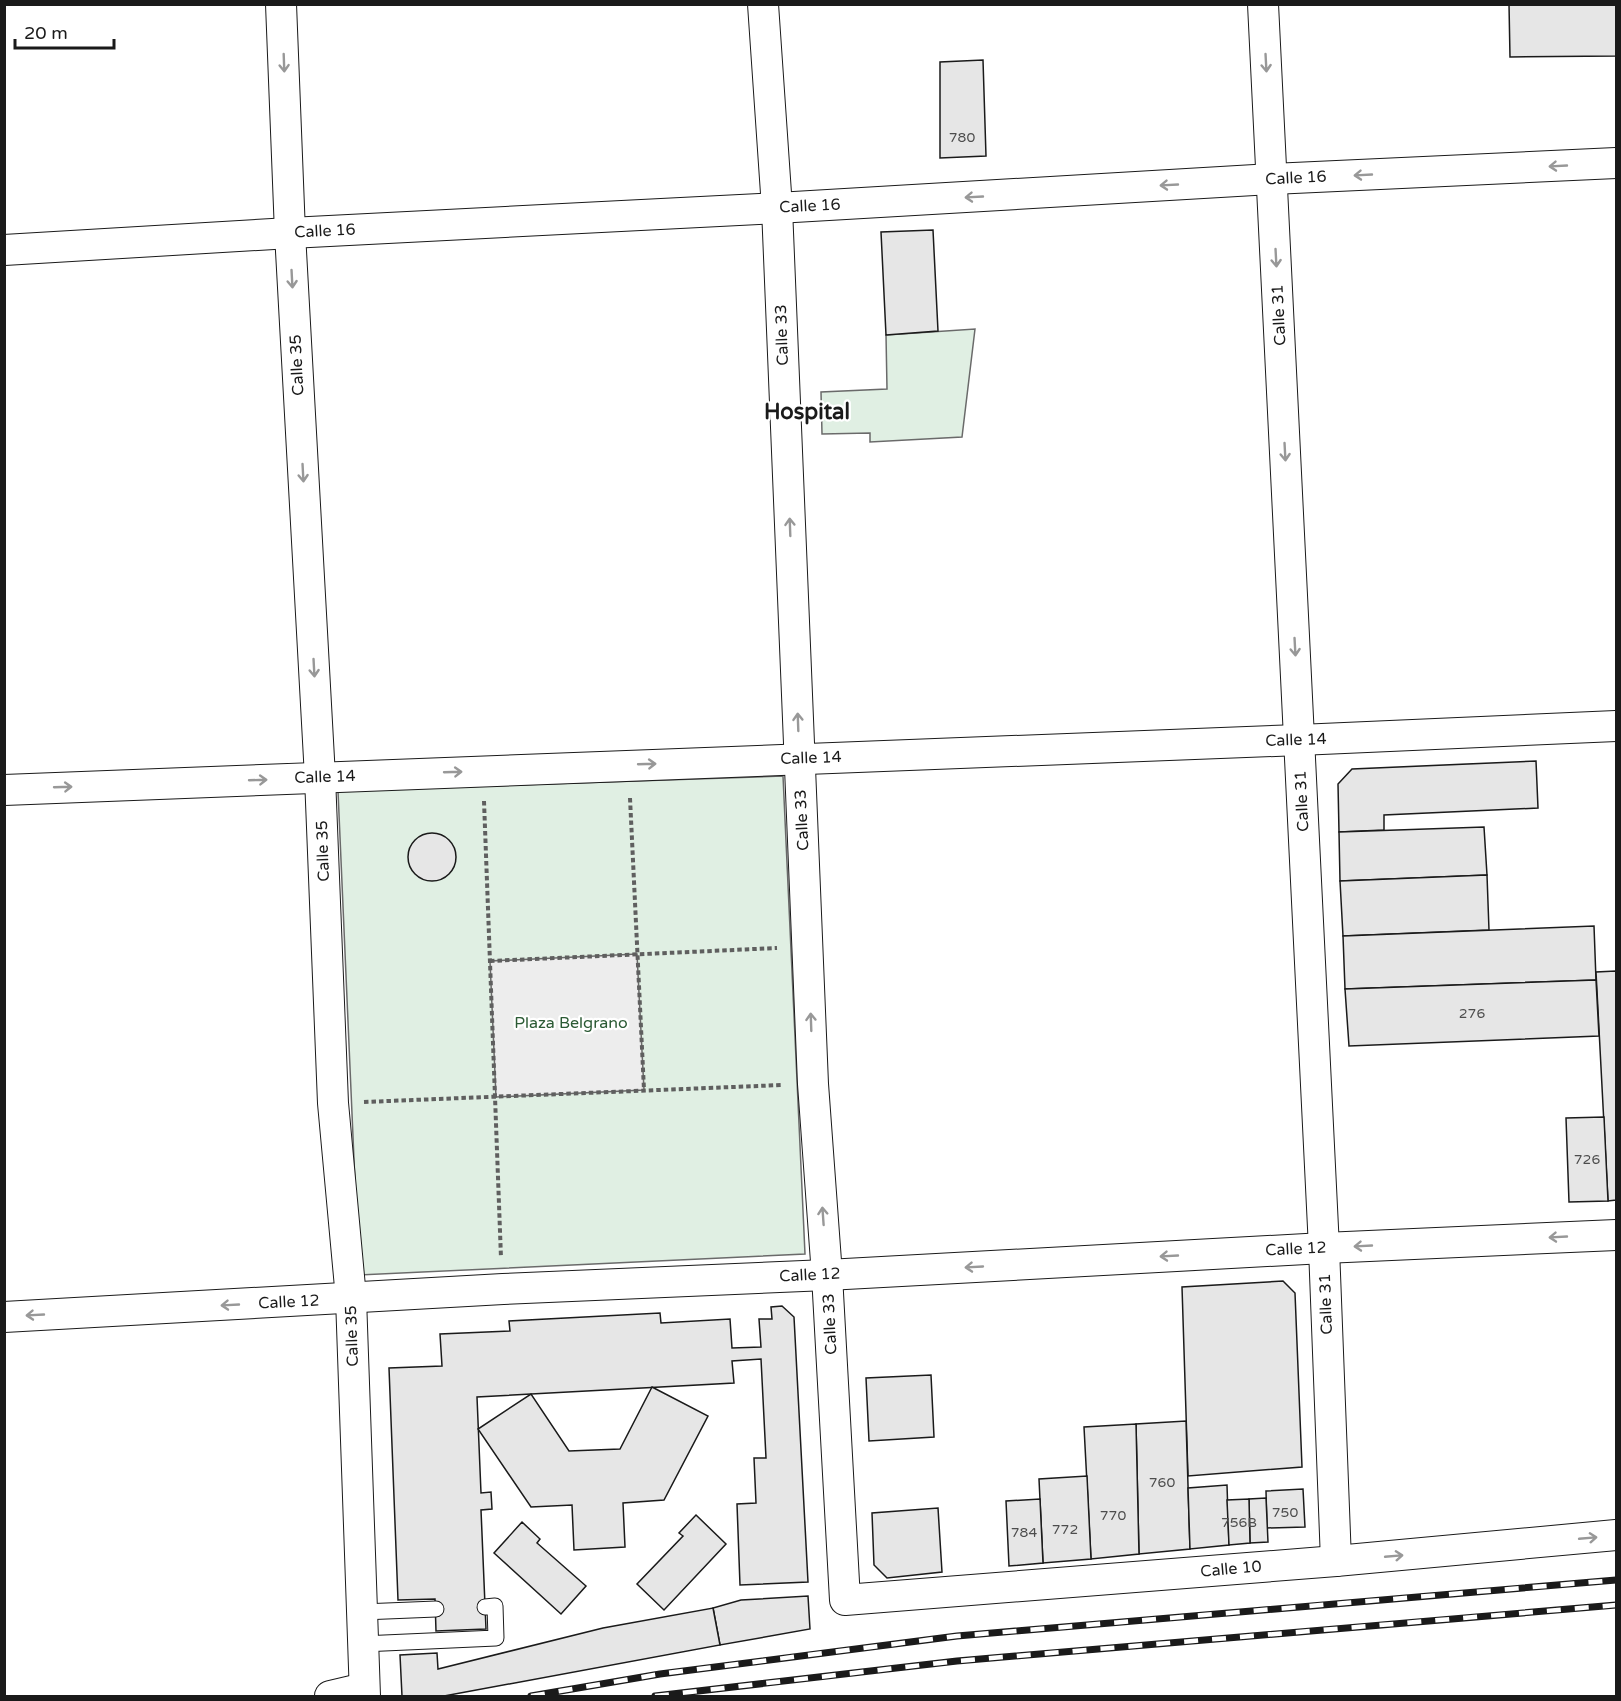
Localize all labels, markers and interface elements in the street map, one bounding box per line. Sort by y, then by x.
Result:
scale bar [15,12,114,50]
text: 20 m [24,22,68,44]
one-way arrow [278,52,289,72]
one-way arrow [1261,52,1272,72]
house number: 780 [949,129,975,146]
one-way arrow [1549,161,1569,172]
street label: Calle 16 [1265,166,1327,190]
one-way arrow [1354,170,1374,181]
one-way arrow [1159,180,1179,191]
one-way arrow [964,191,984,202]
street label: Calle 16 [779,194,841,218]
street label: Calle 16 [294,219,356,243]
one-way arrow [1270,247,1281,267]
one-way arrow [287,268,298,288]
street label: Calle 31 [1267,284,1291,346]
street label: Calle 33 [771,304,793,366]
street label: Calle 35 [285,334,309,396]
district label: Hospital [764,399,850,425]
one-way arrow [1280,442,1291,462]
one-way arrow [298,463,309,483]
one-way arrow [785,518,796,538]
one-way arrow [1289,637,1300,657]
one-way arrow [309,658,320,678]
one-way arrow [793,713,804,733]
street label: Calle 14 [1265,729,1327,751]
street label: Calle 14 [780,747,842,769]
one-way arrow [637,758,657,770]
street label: Calle 14 [294,766,356,788]
one-way arrow [442,766,462,777]
street label: Calle 31 [1290,770,1314,832]
one-way arrow [247,774,267,785]
one-way arrow [52,782,72,793]
street label: Calle 33 [790,789,814,851]
street label: Calle 35 [312,820,334,882]
house number: 276 [1459,1005,1485,1022]
one-way arrow [805,1012,816,1032]
park label: Plaza Belgrano [514,1013,628,1033]
house number: 726 [1574,1151,1600,1168]
one-way arrow [817,1207,828,1227]
one-way arrow [1549,1232,1569,1243]
street label: Calle 12 [1265,1237,1327,1261]
one-way arrow [1354,1241,1374,1252]
one-way arrow [1159,1251,1179,1262]
one-way arrow [964,1261,984,1272]
street label: Calle 12 [779,1263,841,1287]
street label: Calle 31 [1315,1273,1337,1335]
street label: Calle 12 [258,1290,320,1314]
street label: Calle 33 [818,1293,842,1355]
one-way arrow [220,1299,240,1310]
street label: Calle 35 [341,1305,363,1367]
one-way arrow [26,1310,46,1321]
house number: 760 [1149,1474,1175,1491]
house number: 750 [1272,1504,1298,1521]
house number: 770 [1100,1507,1126,1524]
house number: 756B [1221,1514,1257,1531]
house number: 772 [1052,1521,1078,1538]
house number: 784 [1011,1524,1037,1541]
one-way arrow [1578,1532,1598,1543]
one-way arrow [1384,1550,1404,1561]
street label: Calle 10 [1200,1556,1262,1582]

